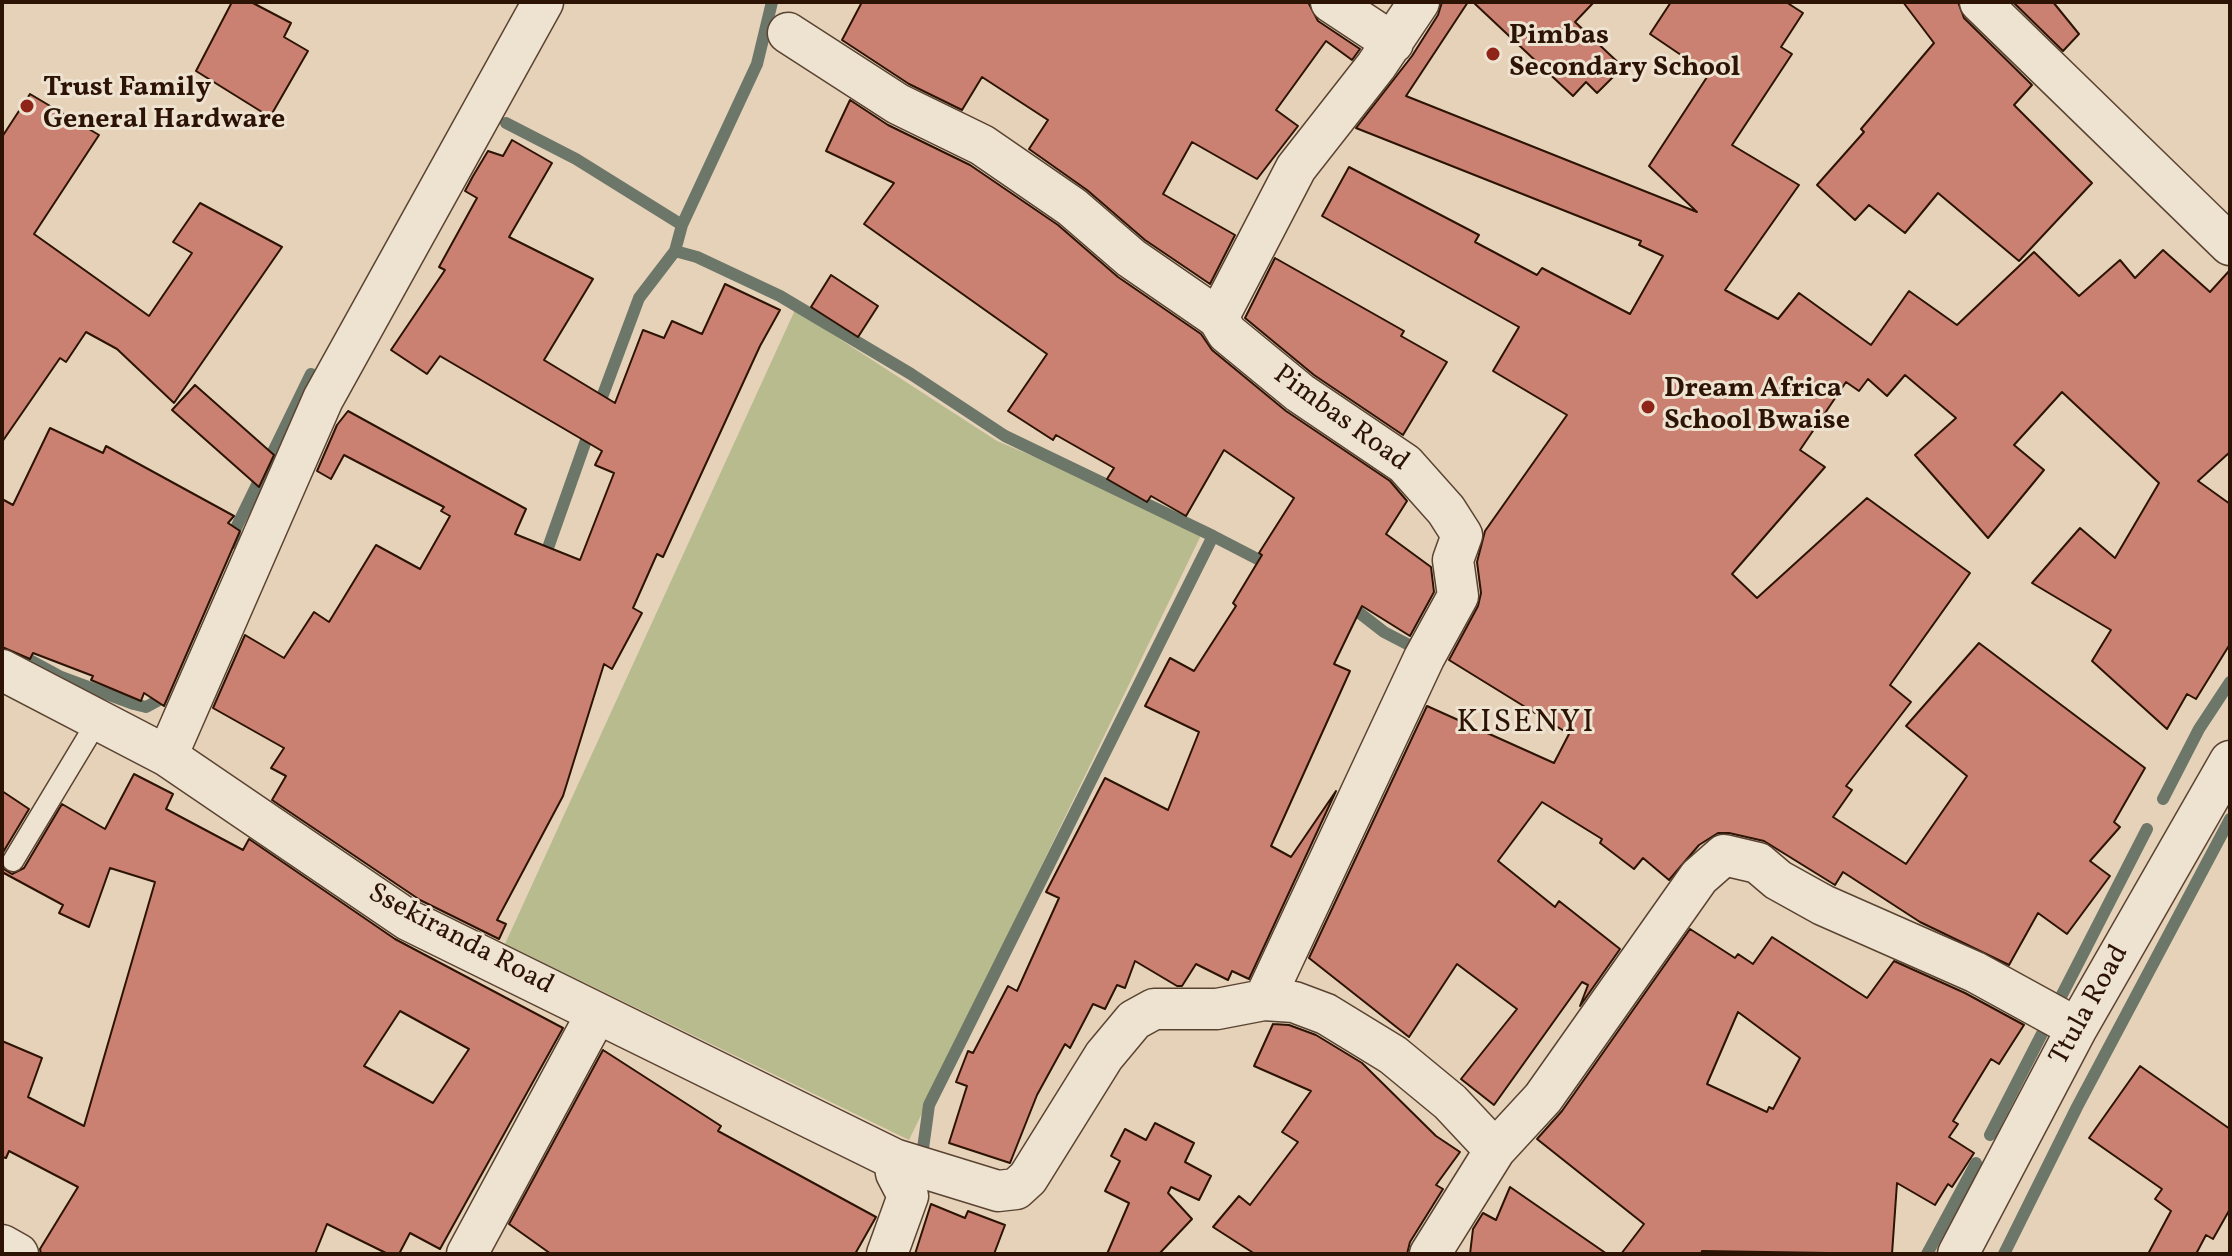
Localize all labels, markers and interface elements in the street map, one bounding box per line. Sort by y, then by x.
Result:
place label: Pimbas Secondary School [1509,21,1740,87]
marker: Pimbas Secondary School [1484,45,1502,63]
place label: Trust Family General Hardware [43,73,285,139]
marker: Trust Family General Hardware [18,97,36,115]
street label: Pimbas Road [1266,360,1414,480]
place label: Dream Africa School Bwaise [1664,374,1850,440]
marker: Dream Africa School Bwaise [1639,398,1657,416]
district label: KISENYI [1456,706,1596,744]
street label: Ssekiranda Road [361,878,559,1004]
street label: Ttula Road [2044,940,2138,1072]

